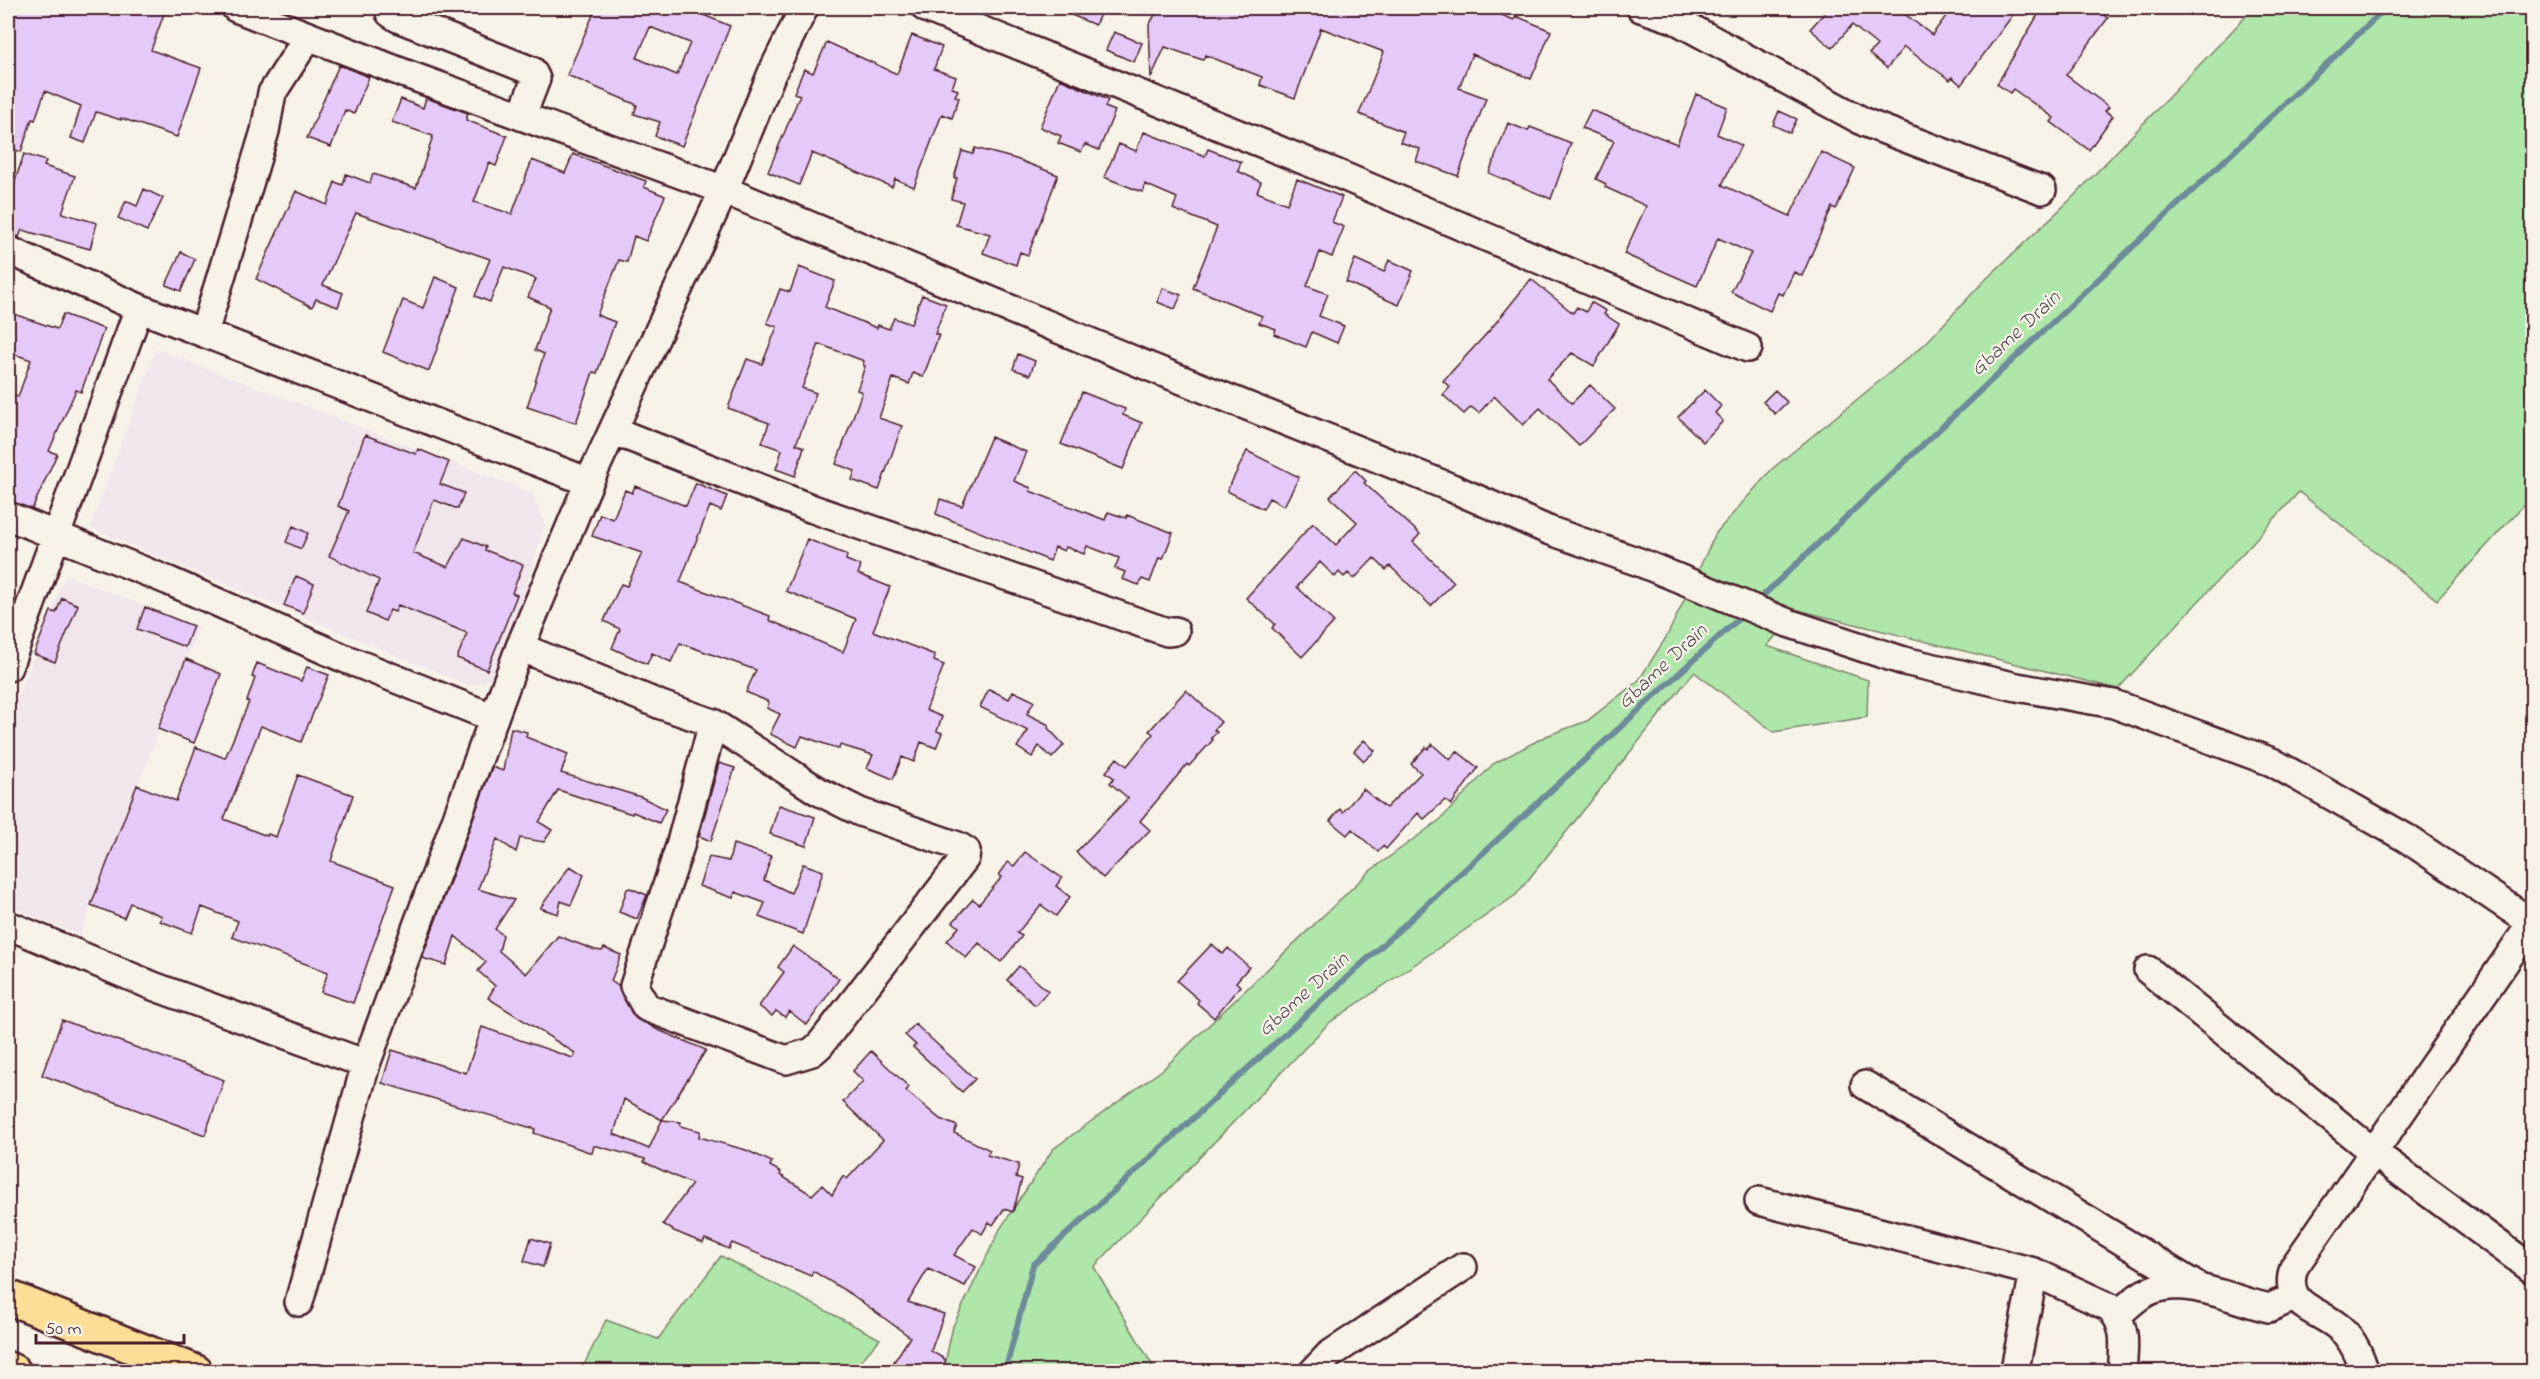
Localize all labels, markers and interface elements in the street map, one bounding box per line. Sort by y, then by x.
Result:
water label: Gbame Drain [1964,284,2068,384]
water label: Gbame Drain [1611,617,1715,717]
water label: Gbame Drain [1252,945,1357,1044]
scale bar [36,1307,184,1345]
text: 50 m [45,1317,82,1343]

